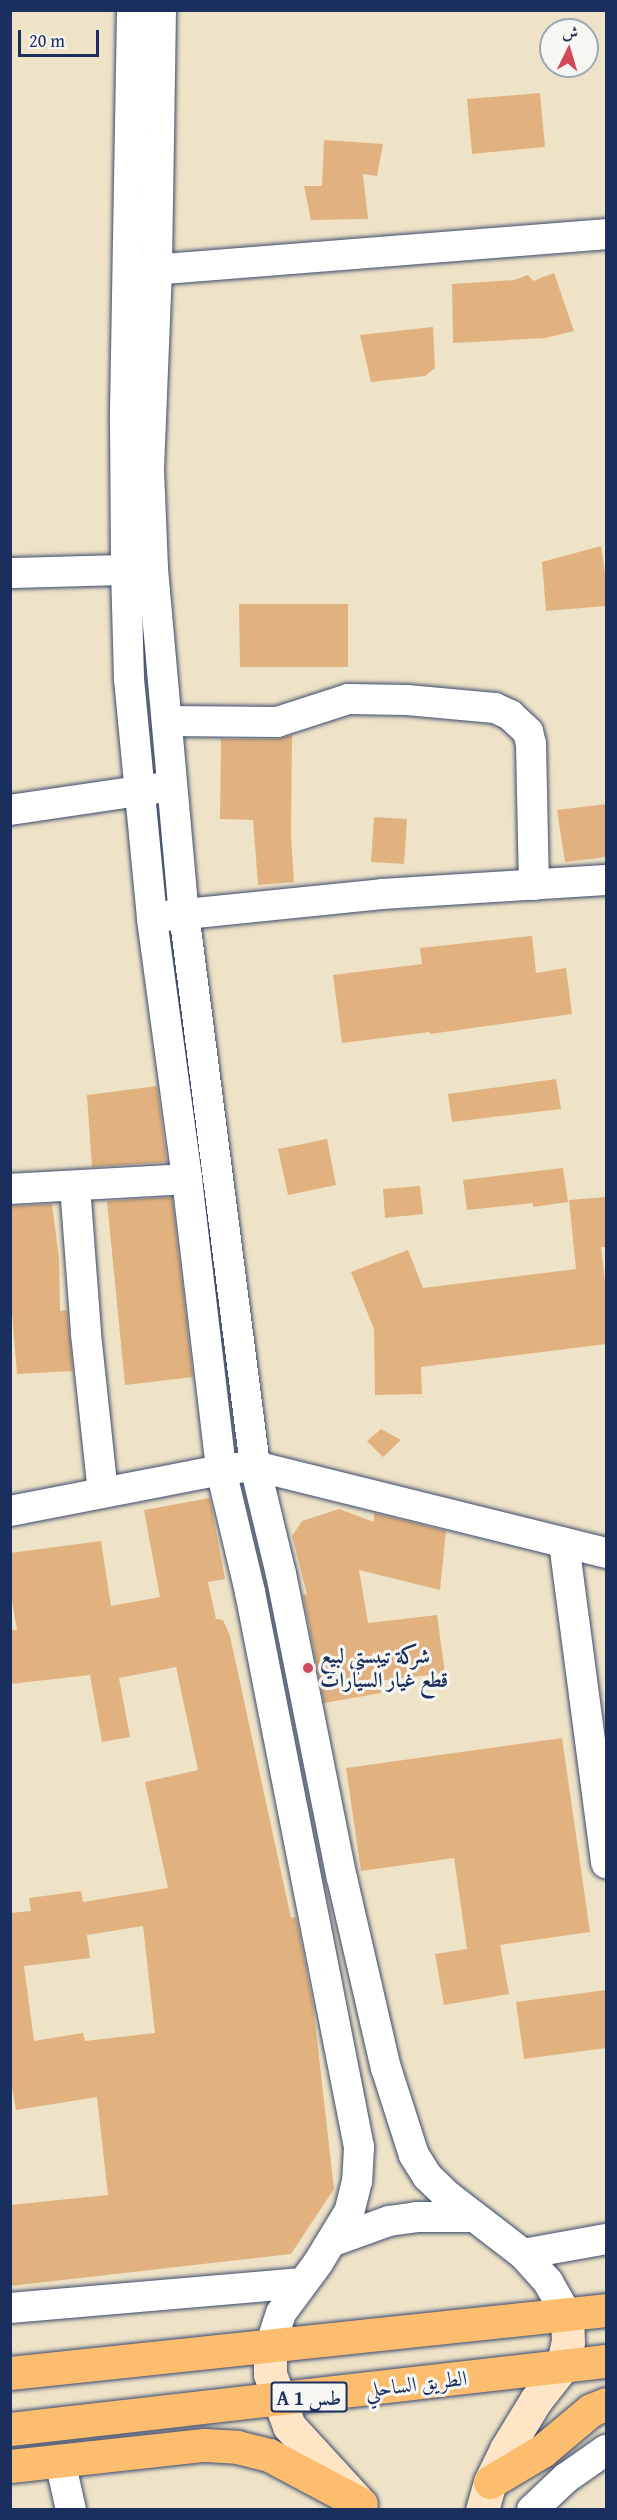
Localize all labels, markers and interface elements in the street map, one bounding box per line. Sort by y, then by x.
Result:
scale bar [21,18,102,56]
north arrow [539,18,599,78]
text: ش [561,19,579,45]
text: 20 m [29,27,65,54]
place label: شركة تيبستي لبيع قطع غيار السيارات [320,1643,448,1693]
marker: شركة تيبستي لبيع قطع غيار السيارات [301,1661,315,1675]
street label: الطريق الساحلي [364,2365,468,2403]
road number: A 1 طس [270,2380,348,2414]

